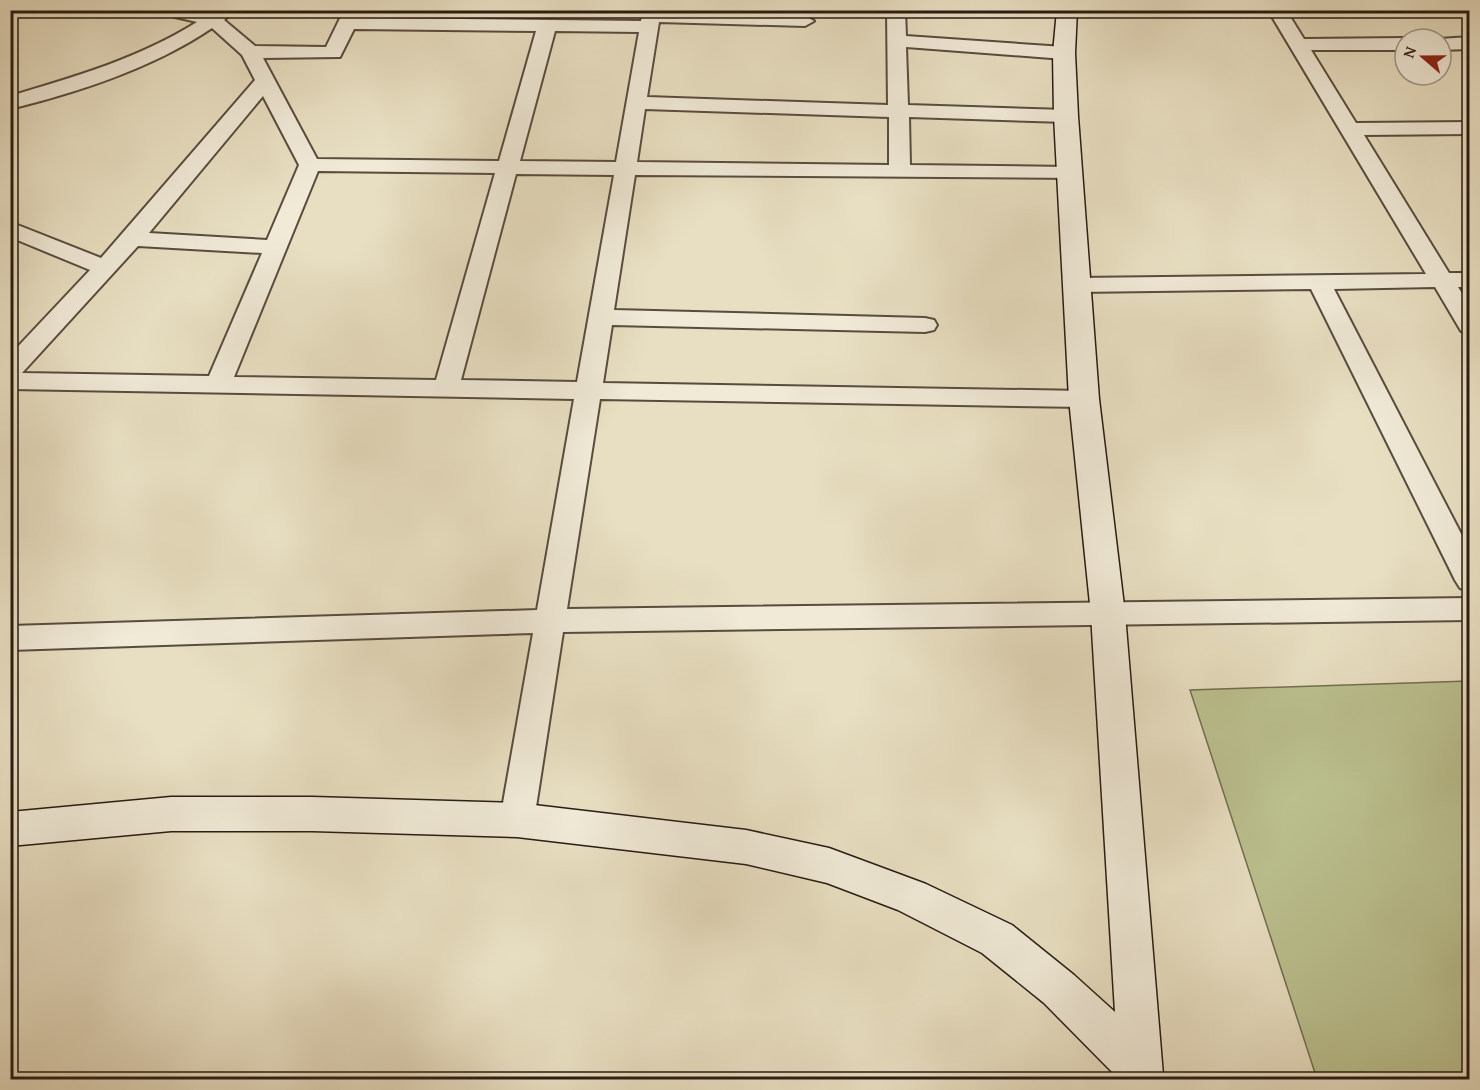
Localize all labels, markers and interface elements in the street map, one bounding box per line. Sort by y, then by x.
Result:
north arrow [1393,27,1453,87]
text: N [1396,42,1422,61]

